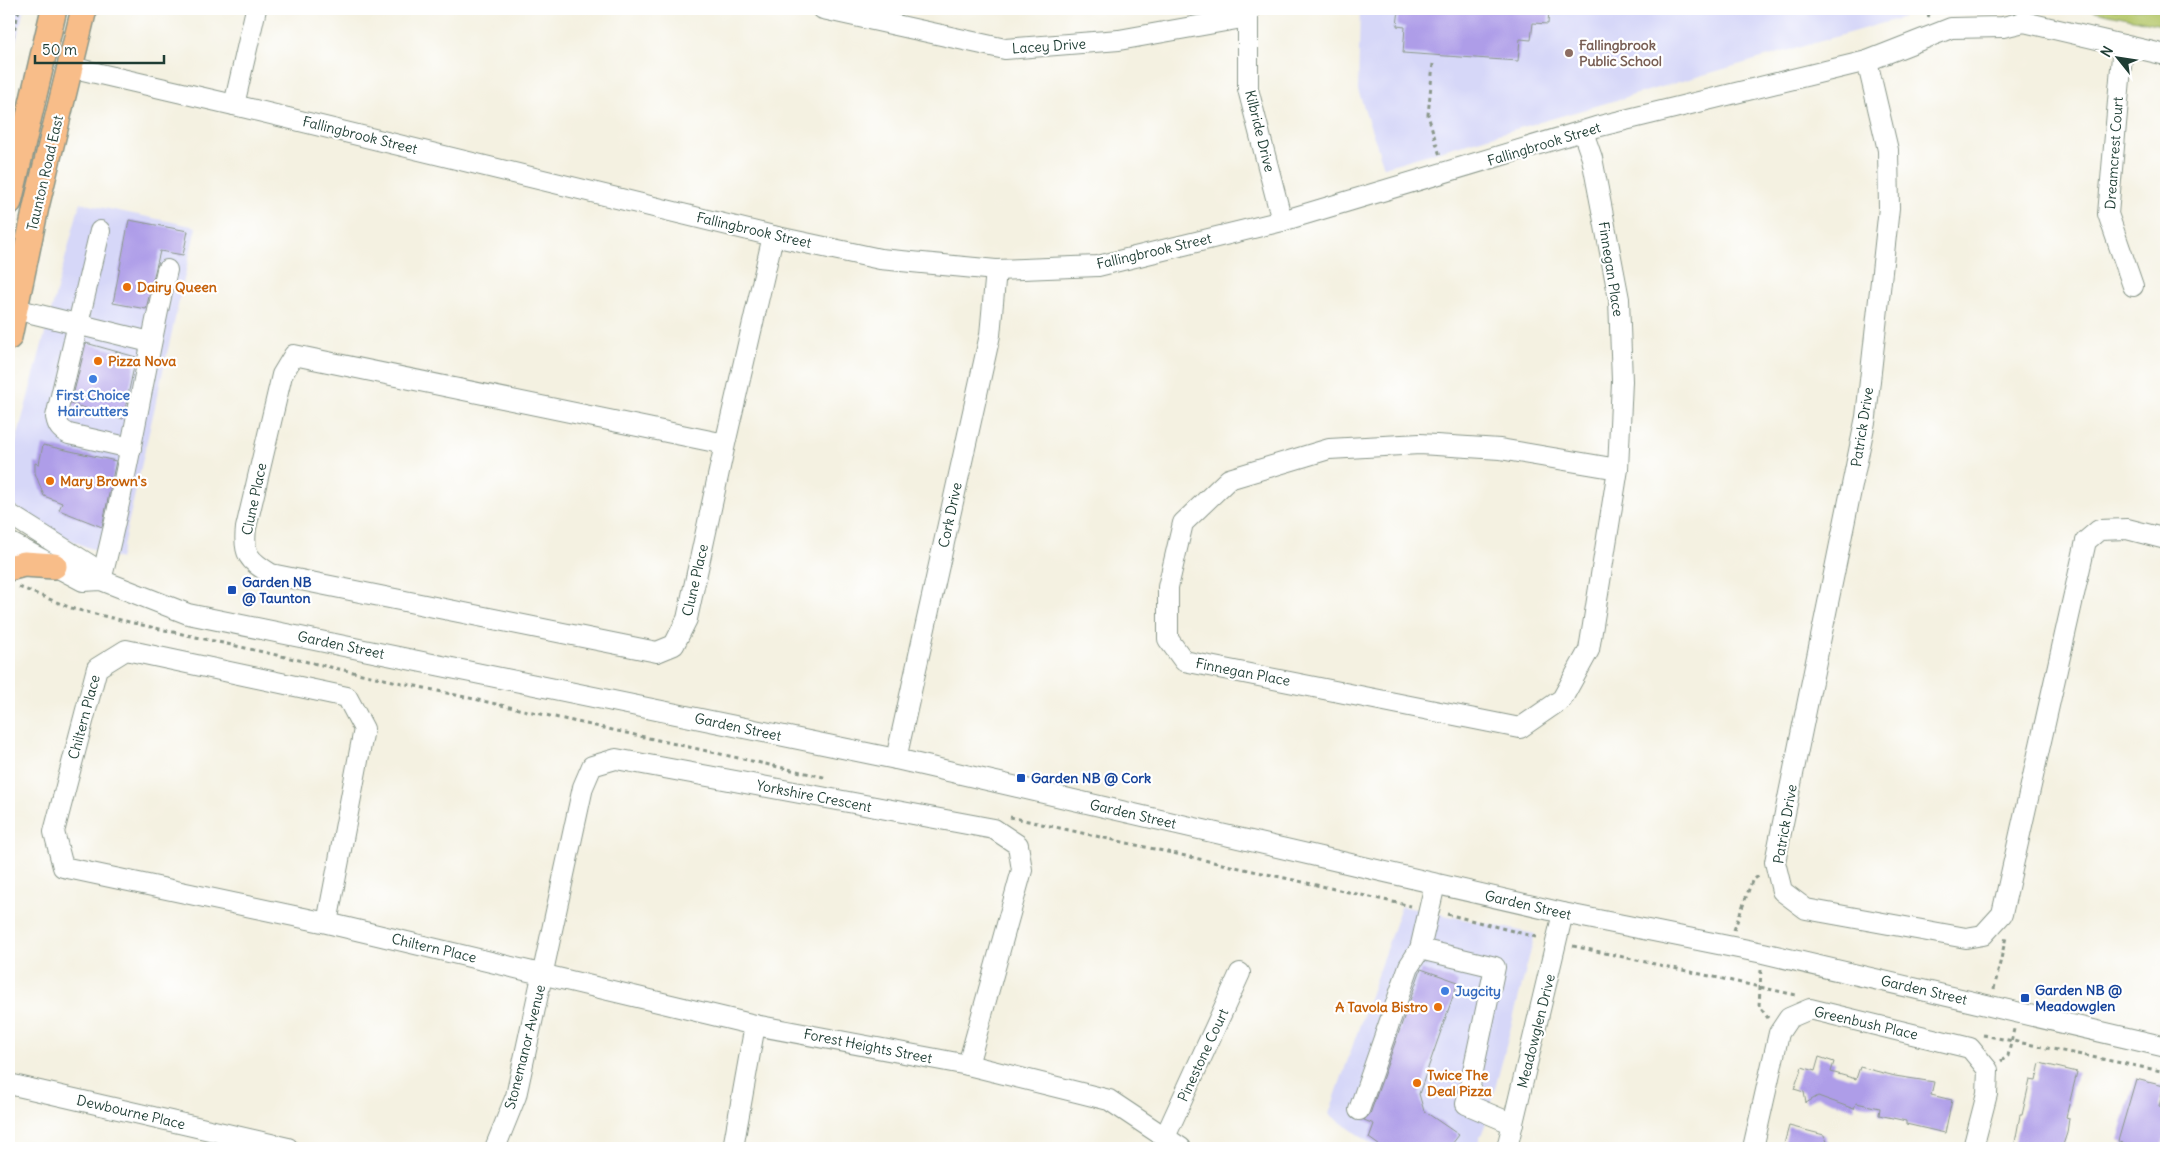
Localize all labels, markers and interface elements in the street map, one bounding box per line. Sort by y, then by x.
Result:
scale bar [35,32,164,64]
north arrow [2092,32,2142,82]
street label: Lacey Drive [1011,34,1087,58]
place label: Fallingbrook Public School [1579,36,1662,70]
text: 50 m [42,40,77,59]
text: N [2097,43,2117,60]
marker: Fallingbrook Public School [1563,47,1575,59]
street label: Kilbride Drive [1241,88,1279,174]
street label: Dreamcrest Court [2101,96,2127,210]
street label: Fallingbrook Street [301,112,419,158]
street label: Taunton Road East [23,113,67,232]
street label: Fallingbrook Street [1485,118,1603,170]
street label: Fallingbrook Street [695,208,814,252]
street label: Finnegan Place [1595,220,1627,318]
street label: Fallingbrook Street [1095,229,1214,273]
place label: Dairy Queen [137,278,217,296]
marker: Dairy Queen [121,281,133,293]
place label: Pizza Nova [108,352,176,370]
marker: Pizza Nova [92,355,104,367]
marker: First Choice Haircutters [87,373,99,385]
place label: First Choice Haircutters [56,386,130,420]
street label: Patrick Drive [1847,386,1877,468]
street label: Clune Place [238,461,270,537]
place label: Mary Brown's [60,472,147,490]
marker: Mary Brown's [44,475,56,487]
street label: Cork Drive [934,481,966,549]
street label: Clune Place [678,542,712,618]
place label: Garden NB @ Taunton [242,573,312,607]
marker: Garden NB @ Taunton [226,584,238,596]
street label: Garden Street [296,627,386,663]
street label: Finnegan Place [1194,654,1292,690]
street label: Chiltern Place [64,673,104,761]
street label: Garden Street [693,709,783,745]
place label: Garden NB @ Cork [1031,769,1151,787]
marker: Garden NB @ Cork [1015,772,1027,784]
street label: Yorkshire Crescent [755,776,873,816]
street label: Patrick Drive [1769,783,1801,865]
street label: Garden Street [1088,795,1178,833]
street label: Garden Street [1483,886,1573,924]
street label: Chiltern Place [390,929,478,967]
street label: Garden Street [1879,971,1969,1009]
street label: Meadowglen Drive [1513,972,1559,1090]
place label: Garden NB @ Meadowglen [2035,981,2122,1015]
place label: Jugcity [1455,982,1501,1000]
street label: Stonemanor Avenue [501,983,549,1111]
marker: Jugcity [1439,985,1451,997]
marker: Garden NB @ Meadowglen [2019,992,2031,1004]
place label: A Tavola Bistro [1335,998,1428,1016]
marker: A Tavola Bistro [1432,1001,1444,1013]
street label: Greenbush Place [1812,1002,1920,1044]
street label: Pinestone Court [1174,1005,1233,1104]
street label: Forest Heights Street [802,1025,934,1067]
place label: Twice The Deal Pizza [1427,1066,1492,1100]
marker: Twice The Deal Pizza [1411,1077,1423,1089]
street label: Dewbourne Place [75,1091,187,1133]

